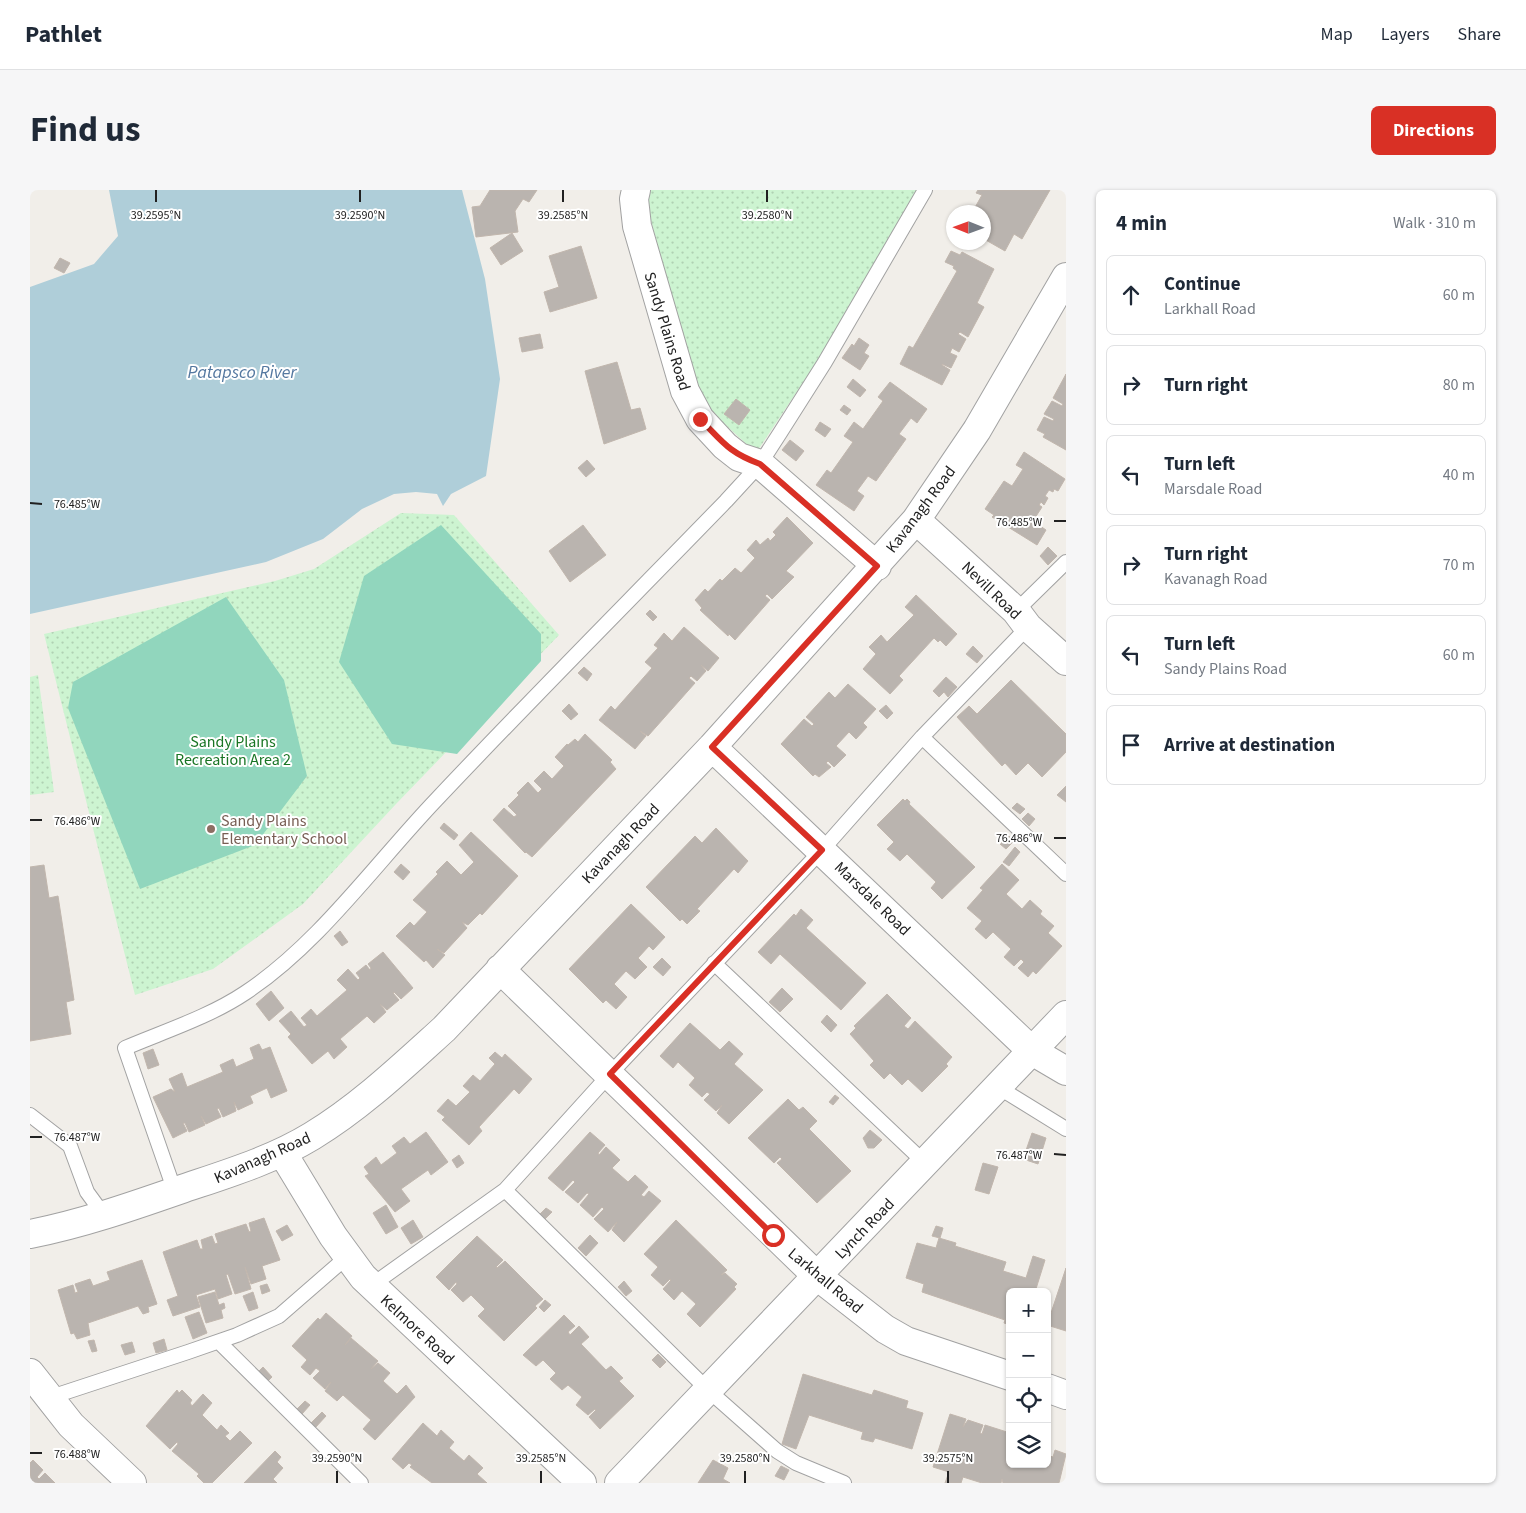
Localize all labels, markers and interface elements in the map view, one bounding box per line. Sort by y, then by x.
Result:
text: Pathlet [25,17,102,52]
text: Map [1321,22,1353,47]
text: Layers [1381,22,1430,47]
text: Share [1458,22,1501,47]
text: Find us [30,105,140,155]
button: Directions [1371,106,1496,155]
north arrow [946,205,991,250]
text: 39.2595°N [131,207,181,224]
text: 39.2590°N [335,207,385,224]
text: 39.2585°N [538,207,588,224]
text: 39.2580°N [742,207,792,224]
text: 4 min [1116,208,1167,238]
text: Walk · 310 m [1393,212,1476,234]
street label: Sandy Plains Road [639,269,696,393]
text: Continue [1164,271,1241,298]
icon: ahead [1117,281,1145,309]
text: 60 m [1443,284,1475,306]
text: Larkhall Road [1164,298,1256,320]
water label: Patapsco River [188,360,297,385]
icon: right [1117,371,1145,399]
text: Turn right [1164,372,1248,399]
text: 80 m [1443,374,1475,396]
route end [689,408,712,431]
text: Turn left [1164,451,1235,478]
icon: left [1117,461,1145,489]
street label: Kavanagh Road [881,462,961,558]
text: 40 m [1443,464,1475,486]
text: Marsdale Road [1164,478,1262,500]
text: 76.485°W [54,496,101,513]
text: 76.485°W [996,514,1043,531]
text: Turn right [1164,541,1248,568]
icon: right [1117,551,1145,579]
text: 70 m [1443,554,1475,576]
street label: Nevill Road [957,557,1026,625]
text: Kavanagh Road [1164,568,1268,590]
text: Turn left [1164,631,1235,658]
icon: left [1117,641,1145,669]
text: 60 m [1443,644,1475,666]
text: Sandy Plains Road [1164,658,1287,680]
park label: Sandy Plains Recreation Area 2 [175,731,291,771]
icon: arrive [1117,731,1145,759]
text: Arrive at destination [1164,732,1335,759]
street label: Kavanagh Road [577,799,665,889]
place label: Sandy Plains Elementary School [221,810,347,850]
text: 76.486°W [54,813,101,830]
marker: Sandy Plains Elementary School [205,823,217,835]
text: 76.486°W [996,830,1043,847]
street label: Marsdale Road [829,857,915,941]
street label: Kavanagh Road [211,1127,314,1189]
text: 76.487°W [54,1129,101,1146]
text: 76.487°W [996,1147,1043,1164]
street label: Lynch Road [830,1193,899,1264]
route start [762,1224,785,1247]
street label: Larkhall Road [783,1243,868,1319]
map controls [1006,1288,1051,1468]
button: + [1006,1288,1051,1333]
street label: Kelmore Road [375,1290,459,1370]
button: − [1006,1333,1051,1378]
button: locate [1006,1378,1051,1423]
button: layers [1006,1423,1051,1468]
text: 76.488°W [54,1446,101,1463]
text: 39.2590°N [312,1450,362,1467]
text: 39.2585°N [516,1450,566,1467]
text: 39.2580°N [720,1450,770,1467]
text: 39.2575°N [923,1450,973,1467]

